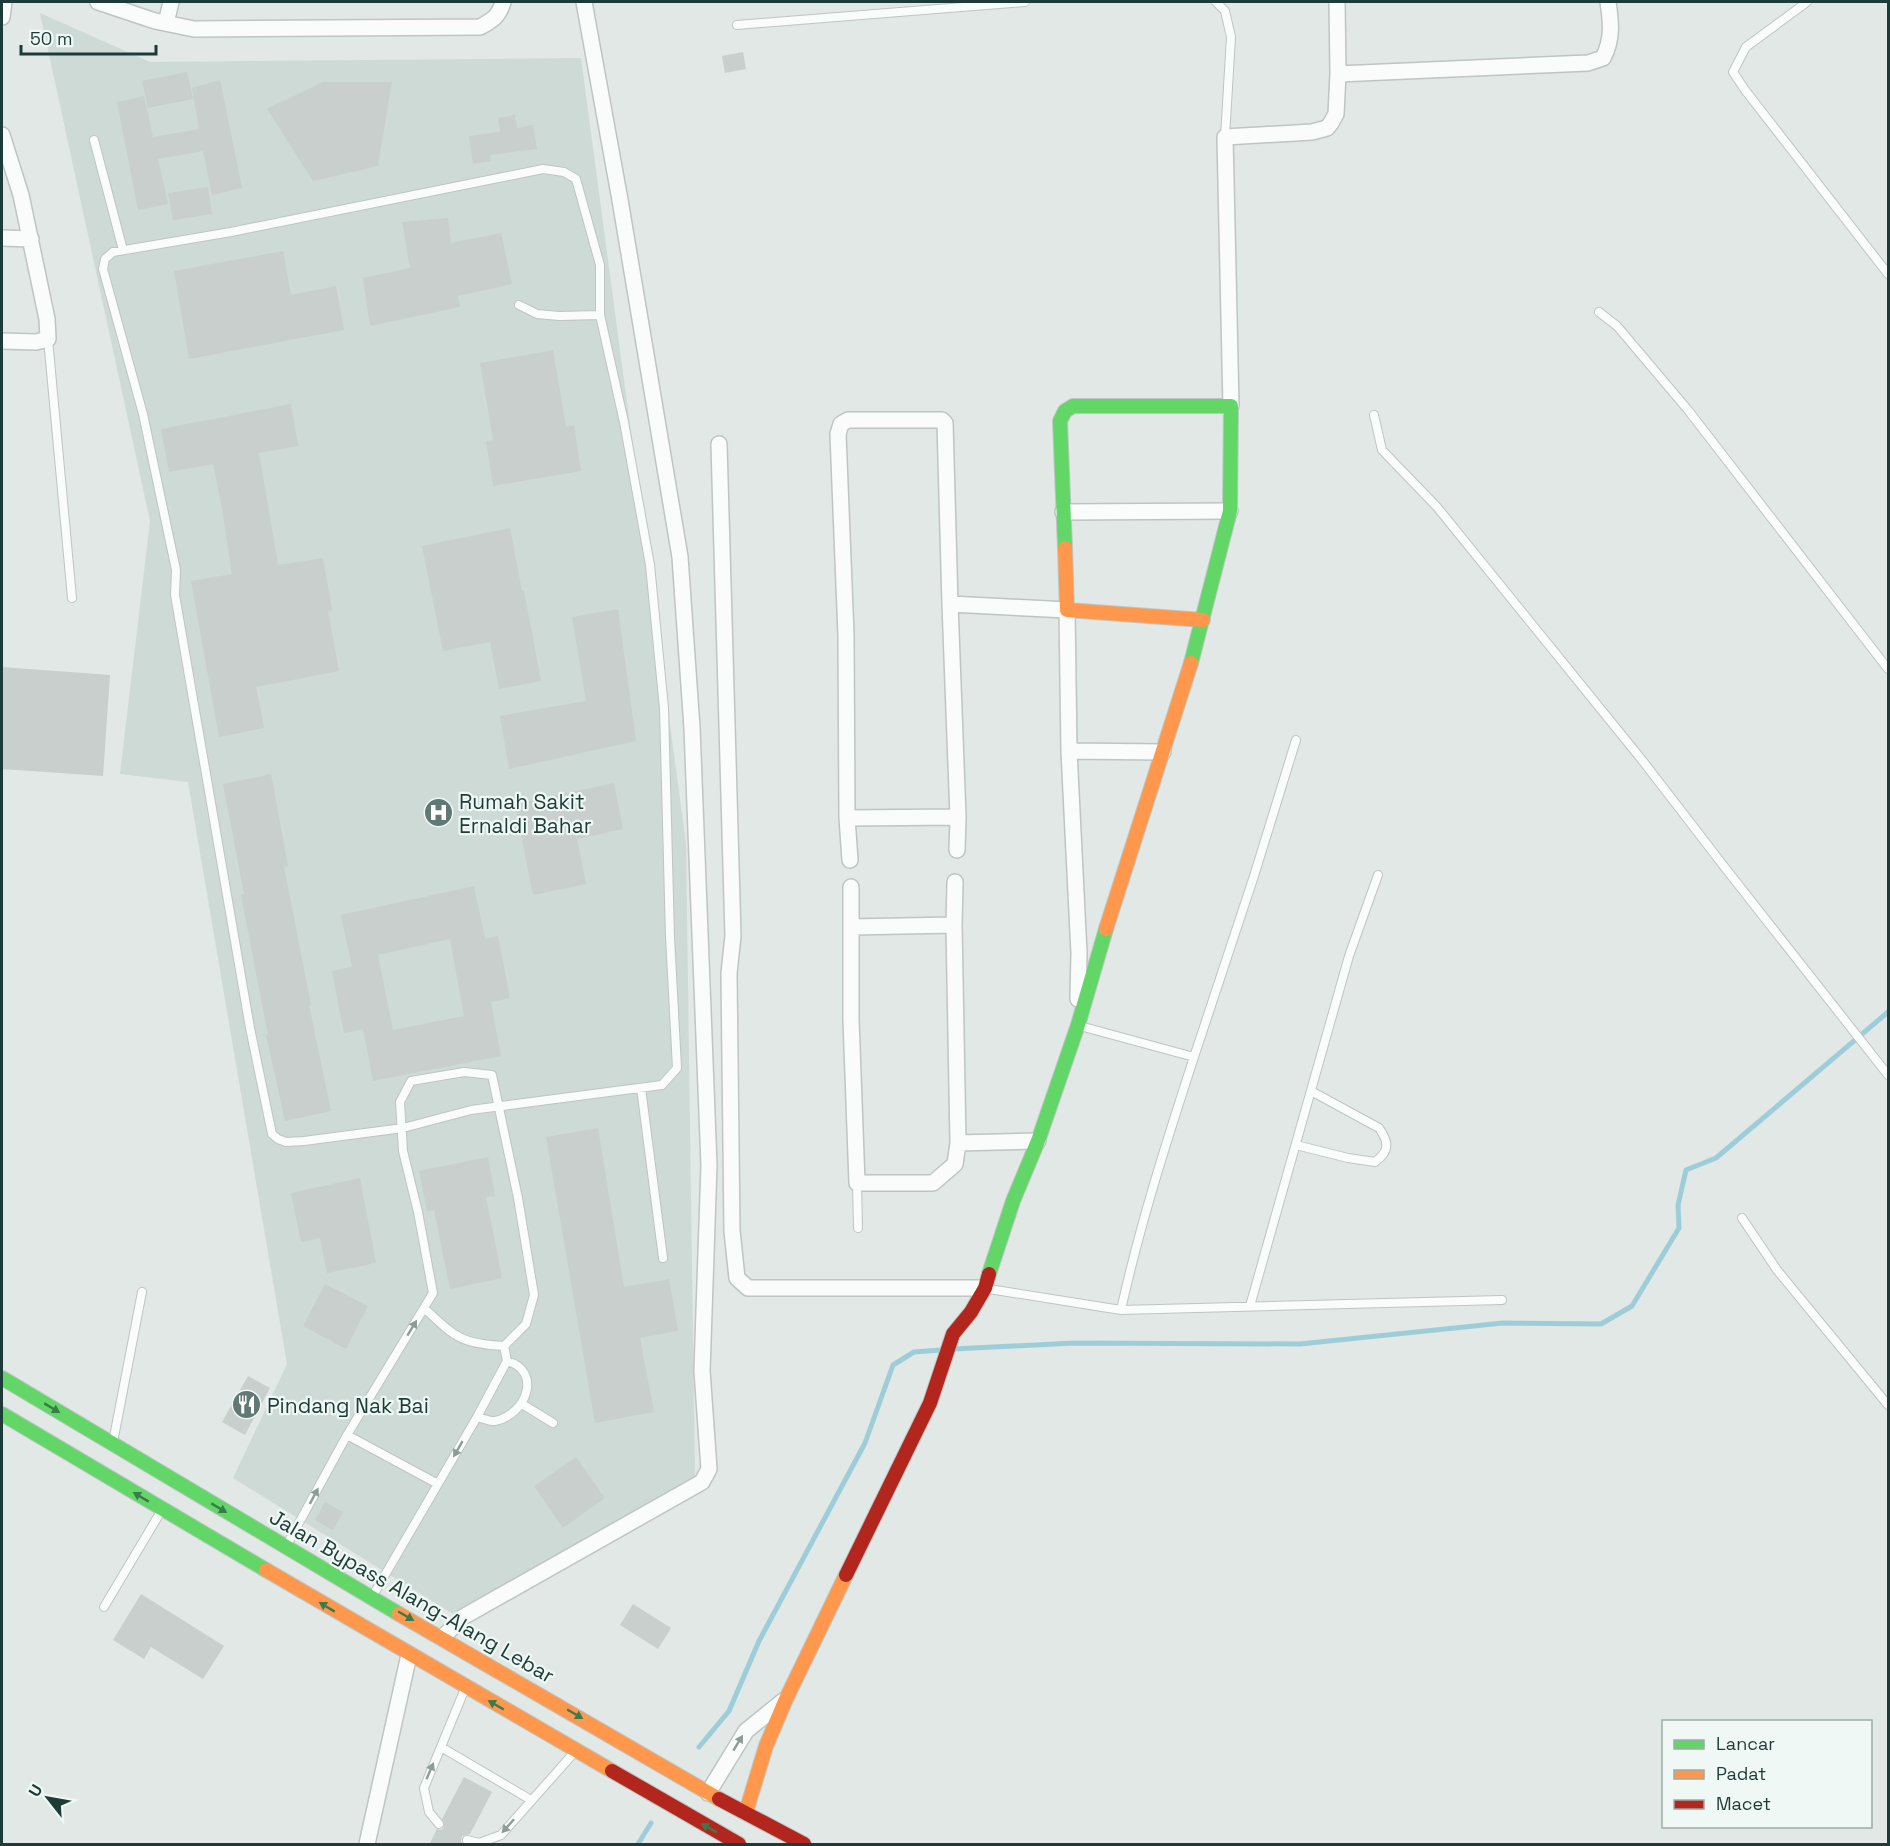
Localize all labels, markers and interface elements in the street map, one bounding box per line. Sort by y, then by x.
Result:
scale bar [21,18,156,56]
text: 50 m [30,27,72,50]
place label: Rumah Sakit Ernaldi Bahar [459,788,592,839]
hospital icon: Rumah Sakit Ernaldi Bahar [422,797,454,829]
one-way arrow [407,1320,418,1336]
restaurant icon: Pindang Nak Bai [230,1389,262,1421]
place label: Pindang Nak Bai [267,1392,429,1419]
one-way arrow [44,1403,61,1413]
one-way arrow [453,1441,464,1457]
one-way arrow [309,1488,319,1505]
one-way arrow [132,1492,149,1502]
one-way arrow [211,1503,228,1513]
street label: Jalan Bypass Alang-Alang Lebar [265,1503,559,1689]
one-way arrow [319,1602,335,1613]
one-way arrow [398,1611,415,1621]
one-way arrow [487,1700,504,1710]
one-way arrow [567,1709,583,1720]
legend [1662,1720,1872,1828]
text: Lancar [1716,1732,1775,1755]
one-way arrow [733,1735,744,1751]
one-way arrow [425,1762,435,1780]
text: Padat [1716,1762,1766,1785]
north arrow [18,1768,78,1828]
text: U [24,1781,47,1801]
text: Macet [1716,1792,1771,1815]
one-way arrow [502,1818,515,1833]
one-way arrow [700,1823,717,1833]

